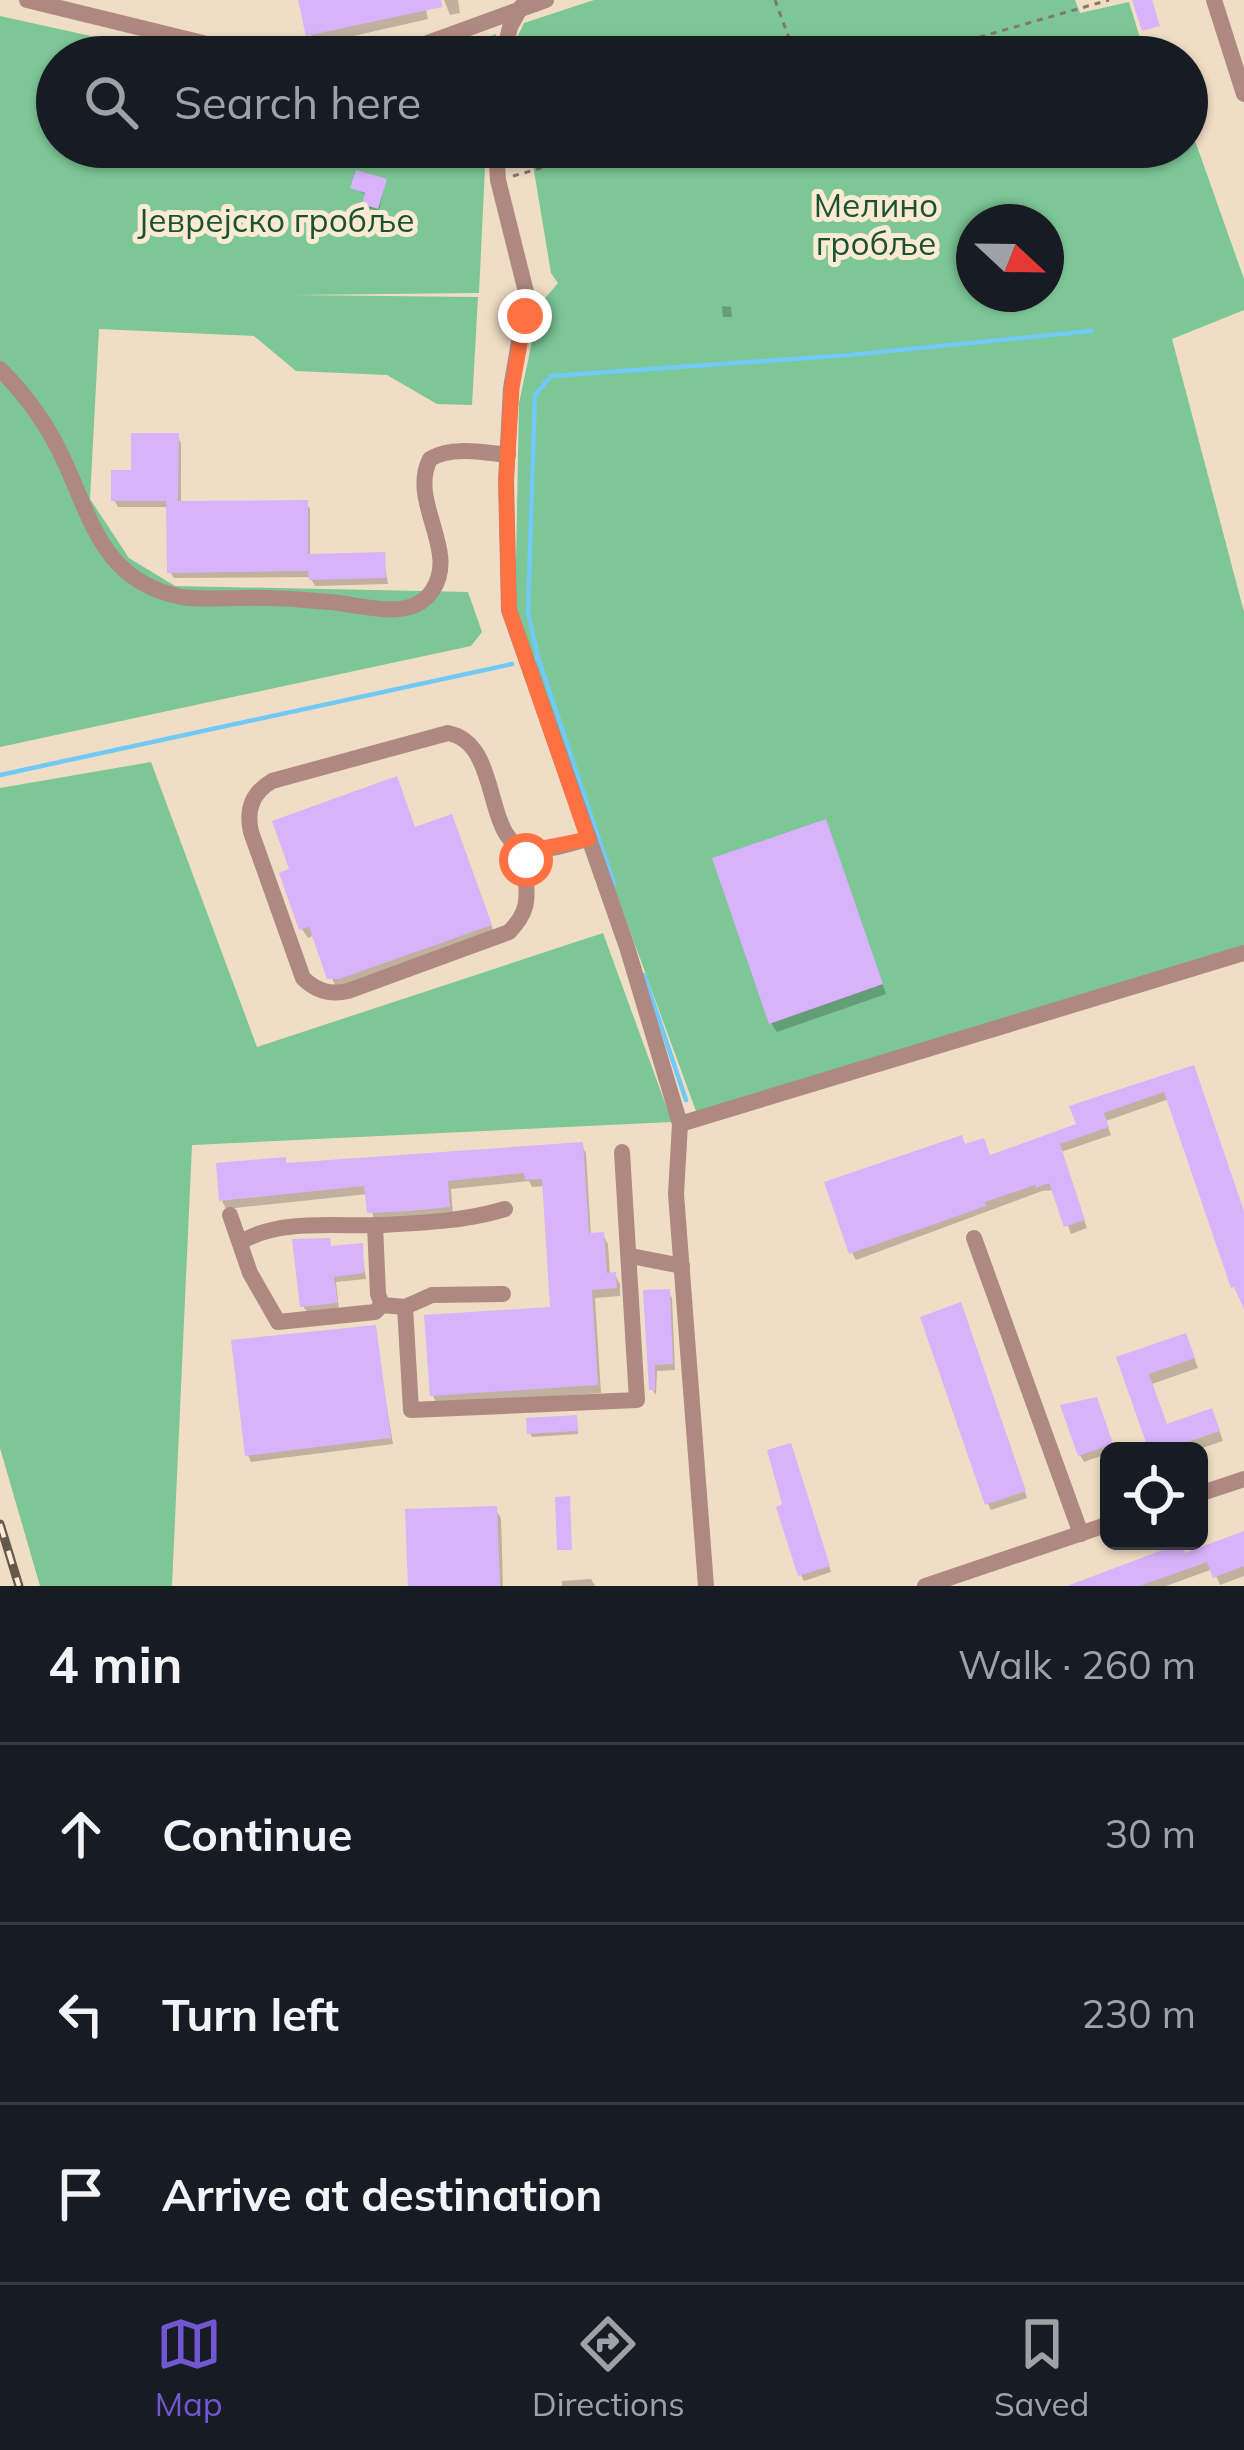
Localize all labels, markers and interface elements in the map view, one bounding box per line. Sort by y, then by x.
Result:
search box [36,36,1208,168]
icon: search [78,69,144,135]
text: Search here [174,74,421,130]
park label: Мелино гробље [814,184,938,263]
park label: Јеврејско гробље [137,199,415,240]
north arrow [956,204,1064,312]
route end [498,289,552,343]
route start [499,833,553,887]
map controls [1100,1442,1208,1550]
button: locate [1100,1442,1208,1550]
text: 4 min [48,1632,183,1696]
text: Walk · 260 m [958,1640,1196,1689]
icon: ahead [48,1801,114,1867]
text: Continue [162,1806,352,1862]
text: 30 m [1105,1809,1196,1858]
icon: left [48,1981,114,2047]
text: Turn left [162,1986,339,2042]
text: 230 m [1081,1989,1196,2038]
icon: arrive [48,2161,114,2227]
text: Arrive at destination [162,2166,602,2222]
tab: Map [155,2311,223,2424]
tab: Directions [532,2311,685,2424]
tab: Saved [994,2311,1089,2424]

